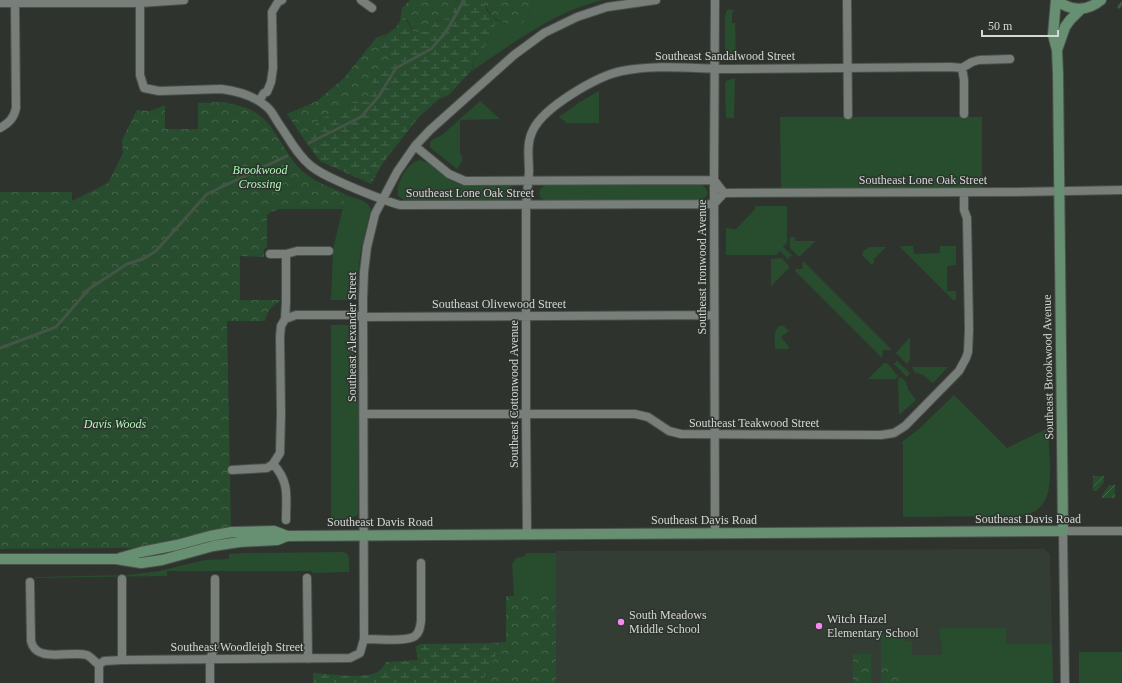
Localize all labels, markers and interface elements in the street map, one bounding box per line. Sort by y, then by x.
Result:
scale bar [982,12,1058,38]
text: 50 m [988,19,1013,33]
street label: Southeast Sandalwood Street [655,49,796,63]
park label: Brookwood Crossing [233,163,288,191]
street label: Southeast Lone Oak Street [859,173,988,187]
street label: Southeast Lone Oak Street [406,186,535,200]
street label: Southeast Ironwood Avenue [695,199,709,335]
street label: Southeast Alexander Street [345,271,359,402]
street label: Southeast Brookwood Avenue [1040,294,1056,440]
street label: Southeast Olivewood Street [432,297,567,311]
street label: Southeast Cottonwood Avenue [507,320,521,468]
street label: Southeast Teakwood Street [689,416,820,430]
park label: Davis Woods [83,417,147,431]
street label: Southeast Davis Road [975,512,1081,526]
street label: Southeast Davis Road [651,513,757,527]
street label: Southeast Davis Road [327,515,433,529]
place label: South Meadows Middle School [629,608,707,636]
place label: Witch Hazel Elementary School [827,612,919,640]
marker: South Meadows Middle School [616,617,626,627]
marker: Witch Hazel Elementary School [814,621,824,631]
street label: Southeast Woodleigh Street [171,640,304,654]

